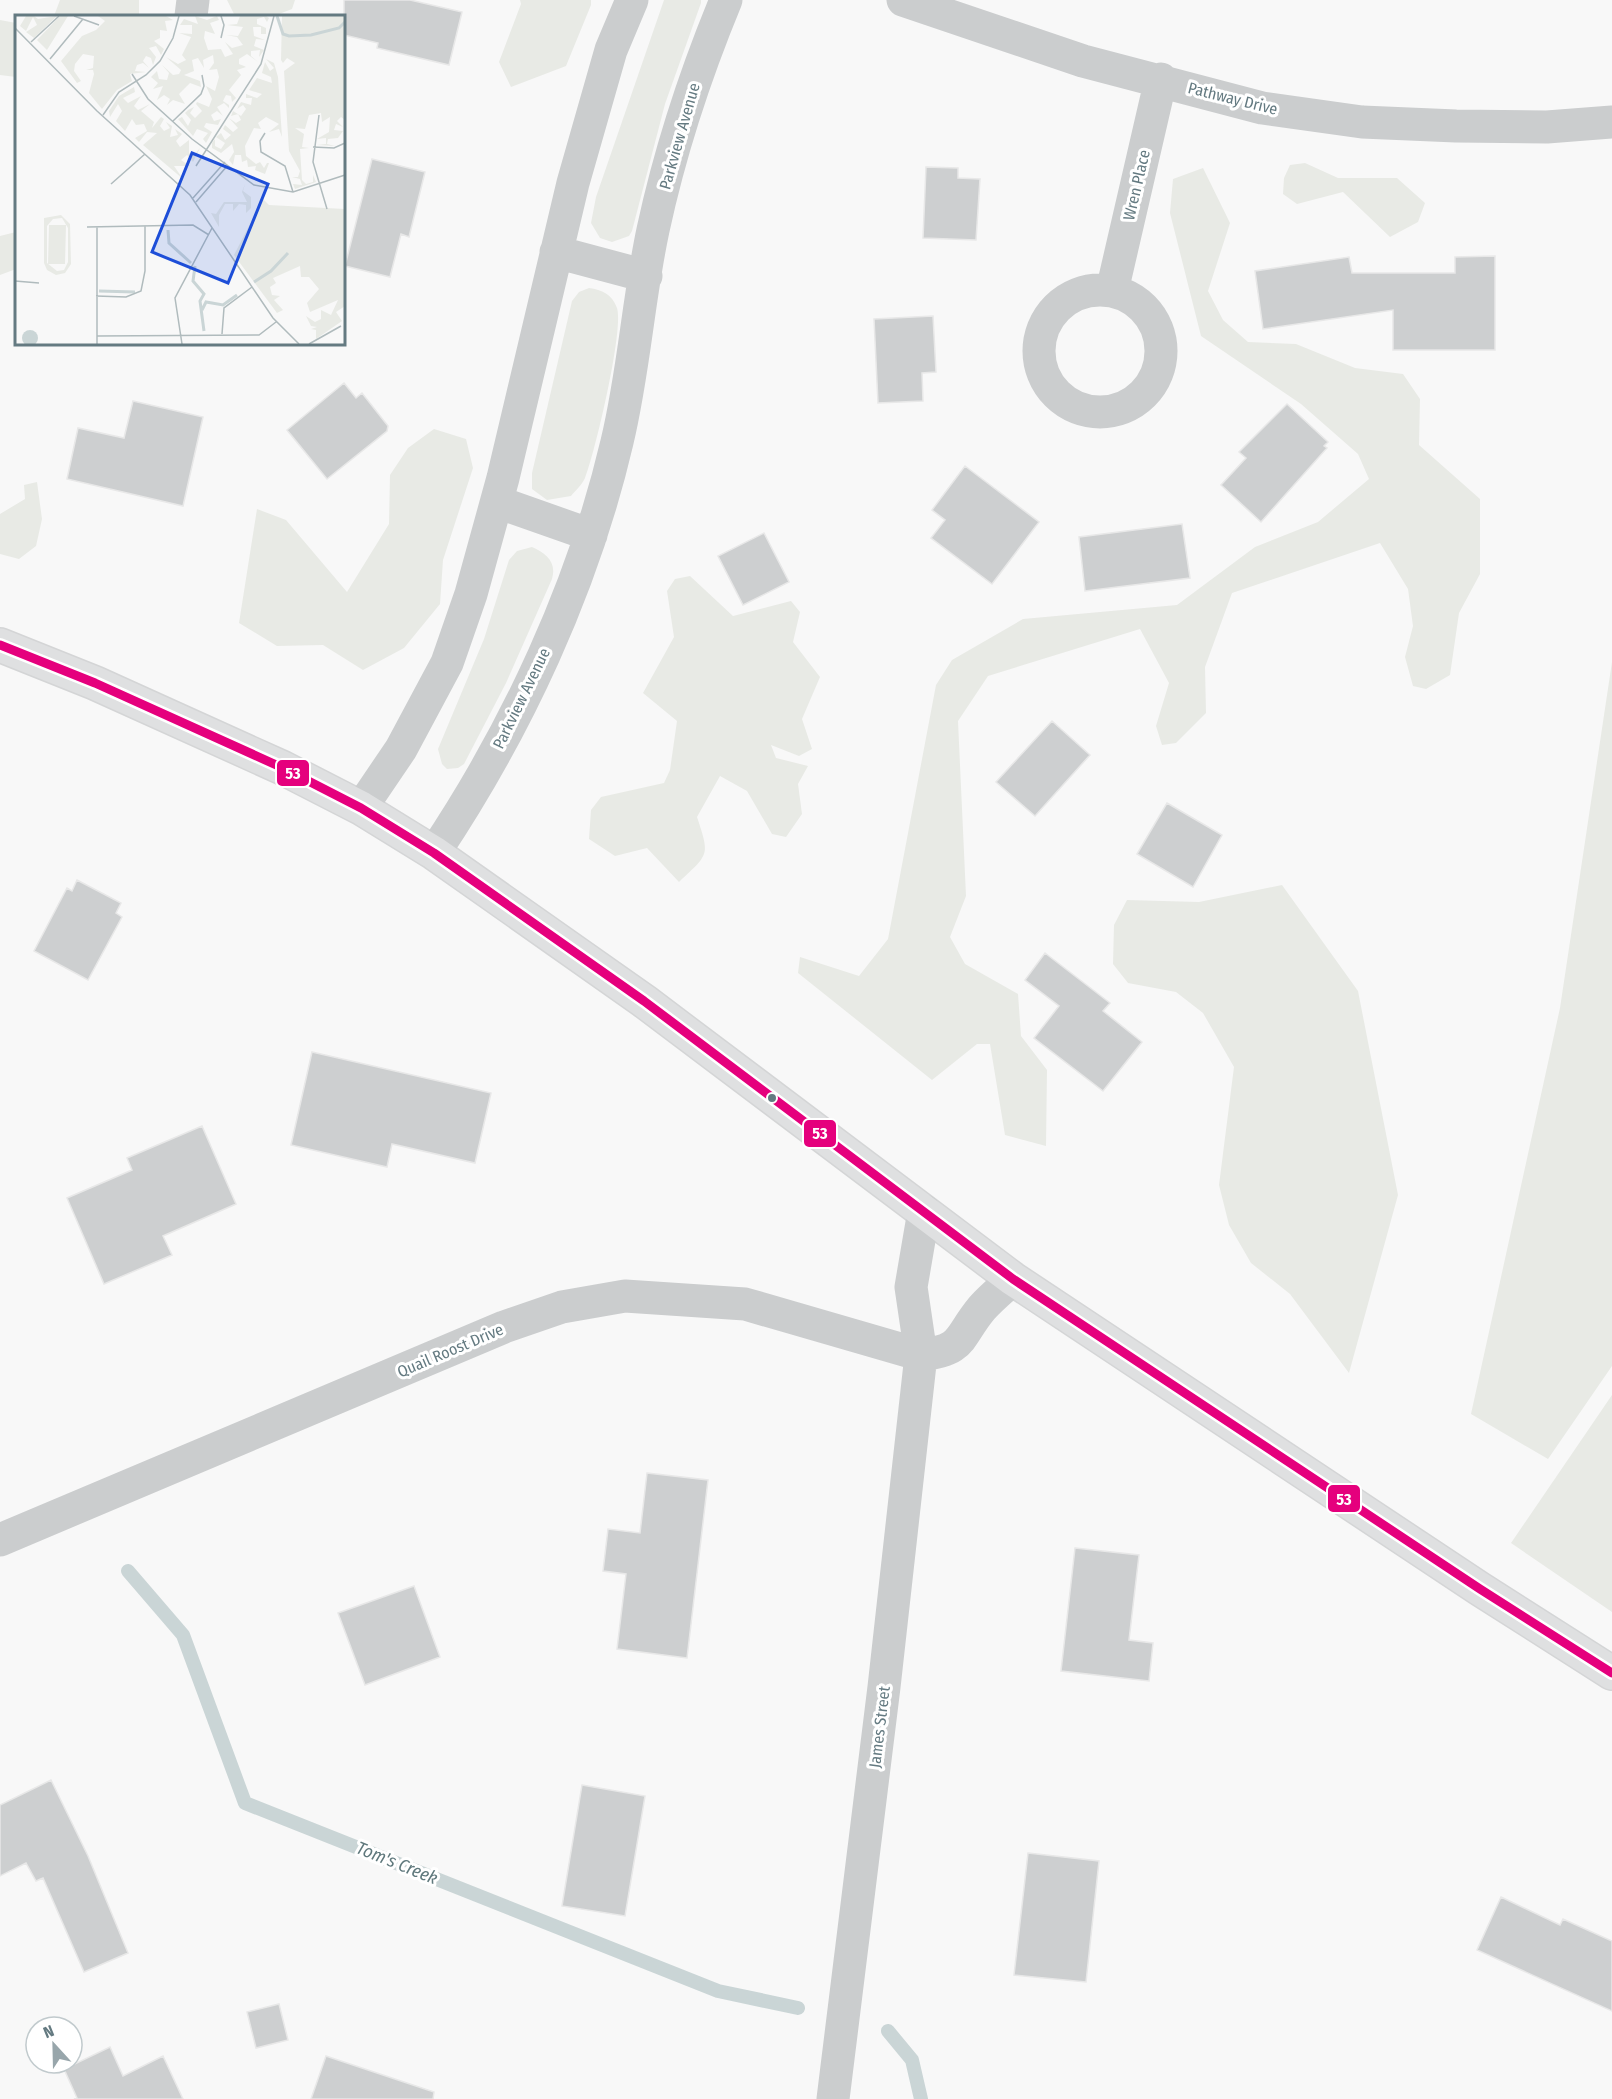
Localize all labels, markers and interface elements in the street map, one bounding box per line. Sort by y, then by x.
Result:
inset map [15,15,345,345]
street label: Pathway Drive [1186,78,1280,119]
street label: Parkview Avenue [655,81,704,192]
street label: Wren Place [1119,148,1154,222]
street label: Parkview Avenue [489,645,554,752]
line badge: 53 [276,759,310,787]
text: 53 [285,764,301,783]
unlabelled marker [766,1092,778,1104]
line badge: 53 [803,1119,837,1148]
text: 53 [812,1124,828,1143]
street label: Quail Roost Drive [394,1320,506,1381]
line badge: 53 [1327,1484,1361,1513]
text: 53 [1336,1490,1352,1509]
street label: James Street [865,1684,894,1769]
water label: Tom's Creek [353,1837,441,1889]
north arrow [24,2015,84,2075]
text: N [41,2021,57,2042]

